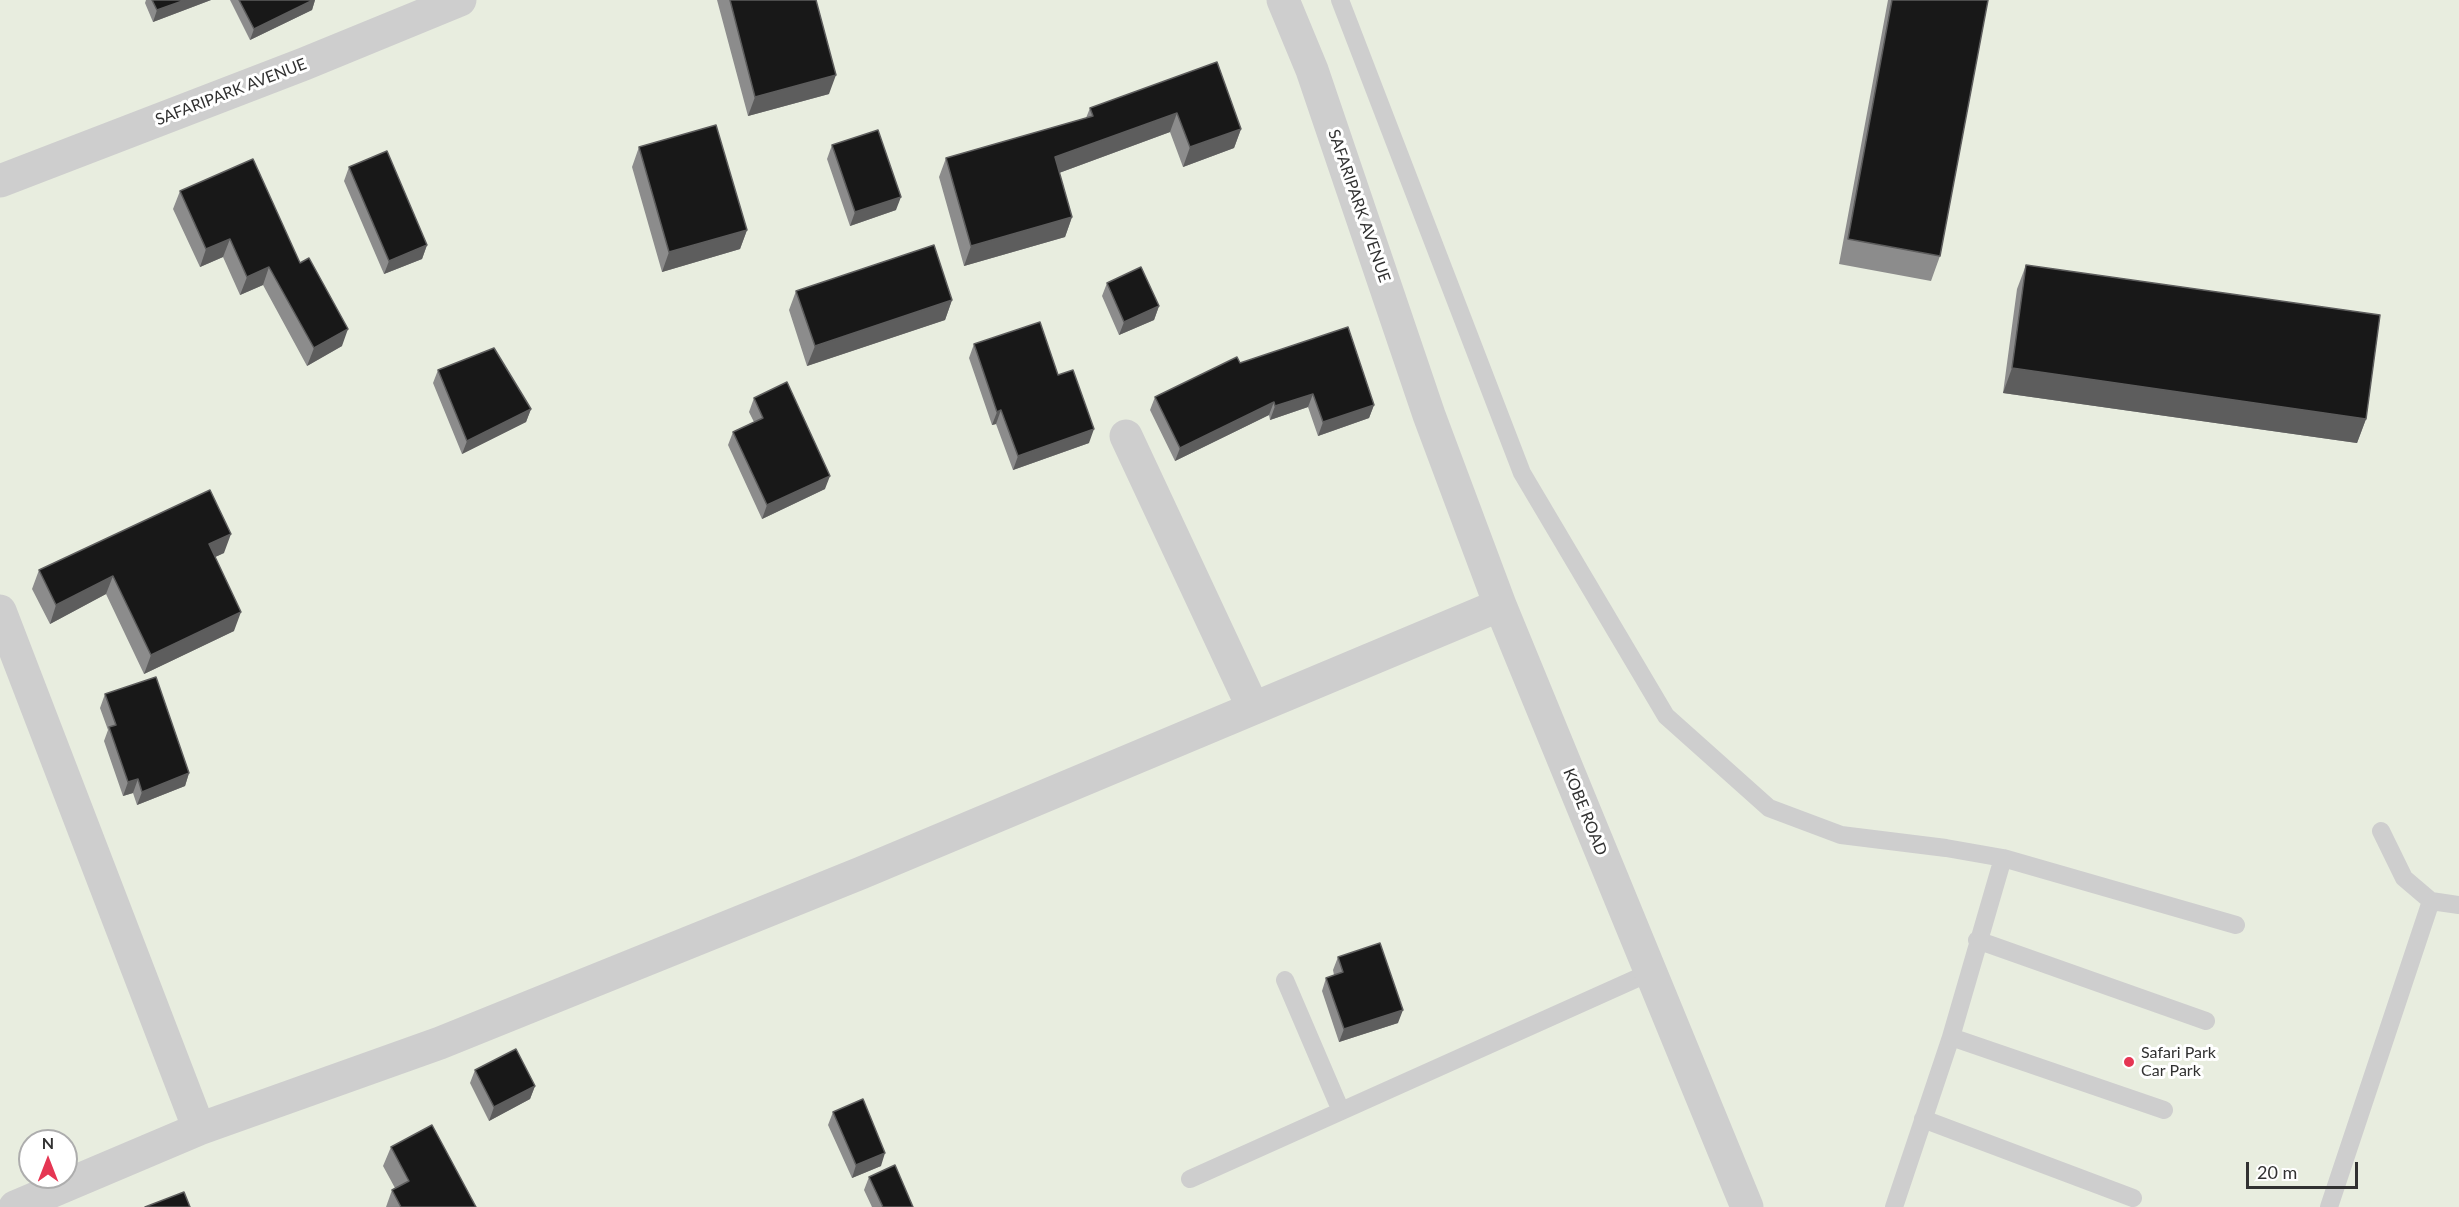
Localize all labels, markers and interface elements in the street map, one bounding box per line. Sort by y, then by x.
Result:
street label: SAFARIPARK AVENUE [153,54,309,130]
street label: SAFARIPARK AVENUE [1324,127,1394,285]
street label: KOBE ROAD [1559,766,1611,858]
place label: Safari Park Car Park [2141,1043,2216,1081]
marker: Safari Park Car Park [2122,1055,2136,1069]
north arrow [18,1129,78,1189]
text: N [42,1133,54,1152]
scale bar [2249,1150,2362,1188]
text: 20 m [2257,1161,2297,1183]

